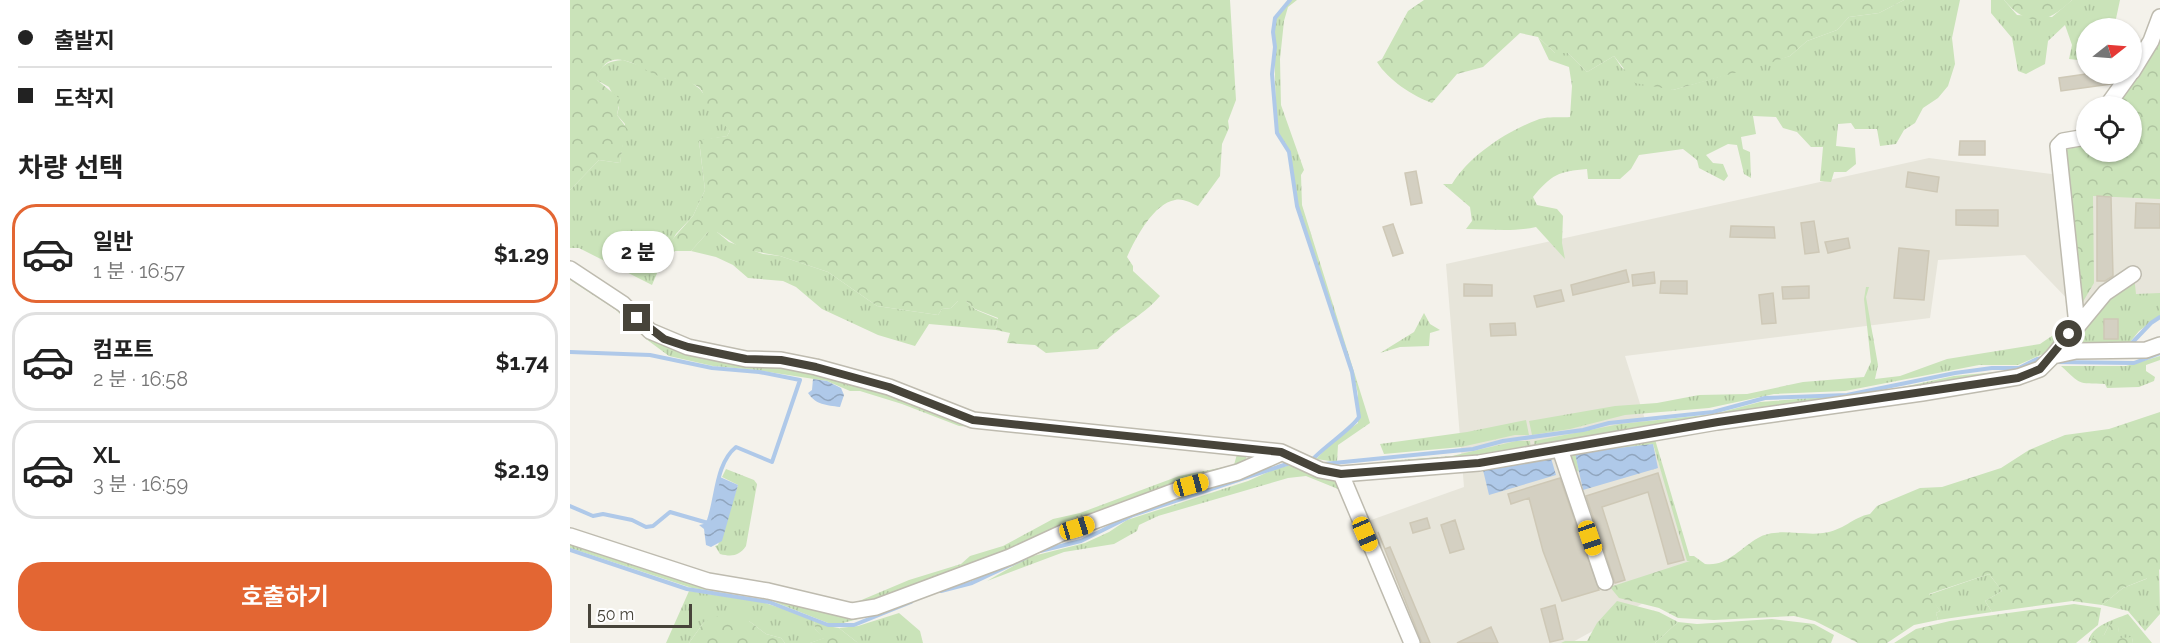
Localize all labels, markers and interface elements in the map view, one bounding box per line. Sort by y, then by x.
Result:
north arrow [2076,18,2142,84]
map controls [2076,18,2142,162]
text: 출발지 [54,27,115,53]
text: 도착지 [54,85,115,111]
button: locate [2076,96,2142,162]
text: 차량 선택 [18,152,124,183]
icon: car [21,227,75,281]
text: 일반 [93,228,133,254]
callout: 2 분 [601,231,673,273]
text: 2 분 [621,240,655,264]
text: $1.29 [494,241,549,267]
text: 1 분 · 16:57 [93,259,185,283]
route end [623,304,650,331]
route start [2055,320,2082,347]
icon: car [21,335,75,389]
text: 컴포트 [93,336,154,362]
text: $1.74 [496,349,549,375]
text: 2 분 · 16:58 [93,367,188,391]
text: XL [93,442,120,468]
icon: car [21,443,75,497]
text: $2.19 [494,457,549,483]
text: 3 분 · 16:59 [93,472,188,496]
car [1171,472,1211,498]
car [1057,514,1097,542]
car [1350,514,1380,554]
car [1576,518,1604,558]
button: 호출하기 [18,562,552,631]
scale bar [588,601,692,628]
text: 50 m [597,605,634,624]

